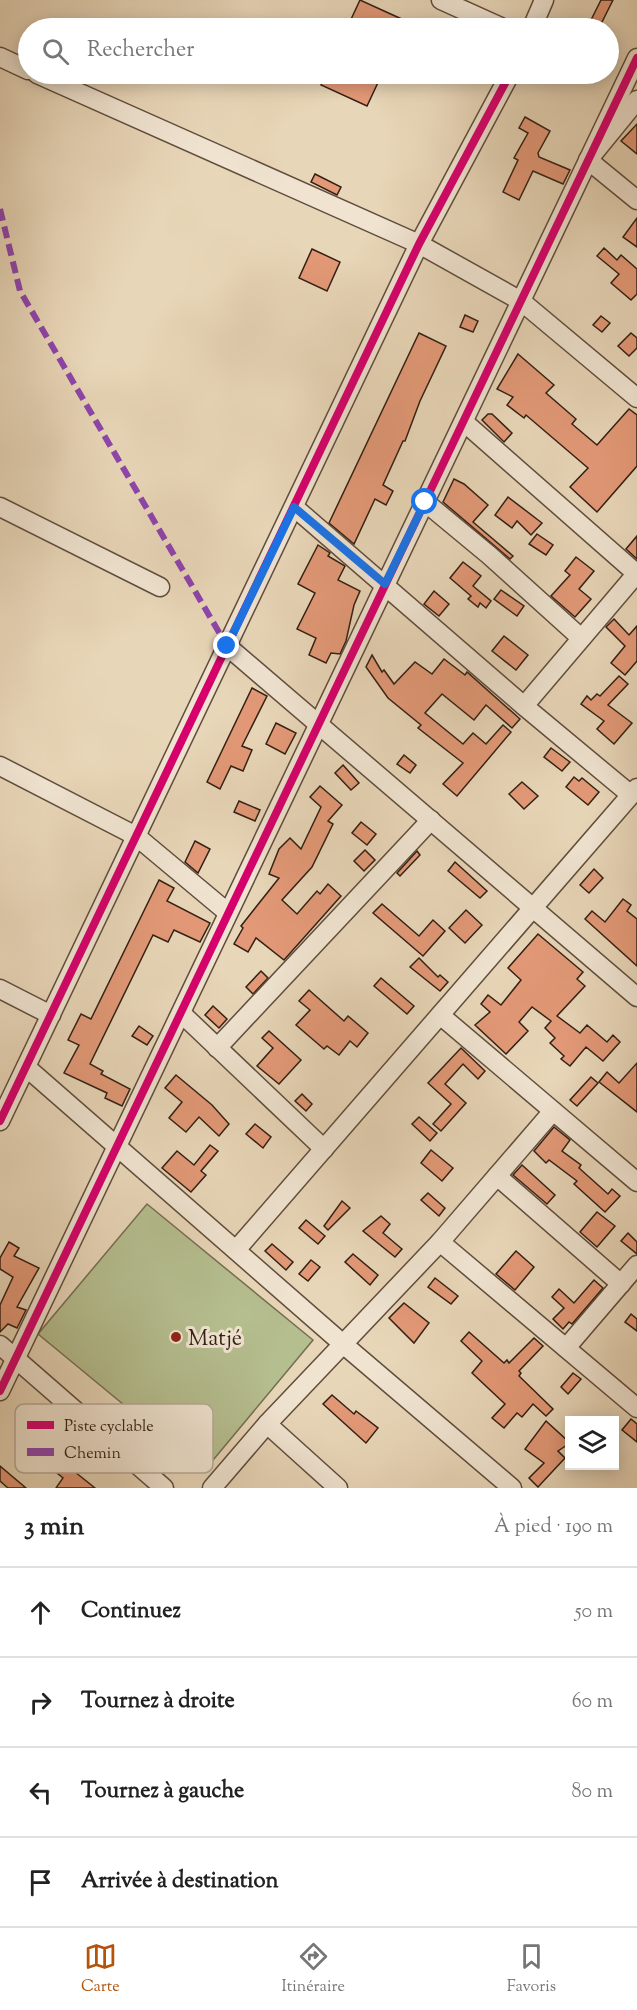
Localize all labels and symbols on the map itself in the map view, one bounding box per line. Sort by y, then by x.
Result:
route start [411,488,437,514]
route end [213,632,239,658]
place label: Matjé [188,1324,242,1356]
marker: Matjé [169,1330,183,1344]
legend [15,1404,213,1473]
text: Piste cyclable [64,1416,154,1439]
text: Chemin [64,1443,121,1466]

